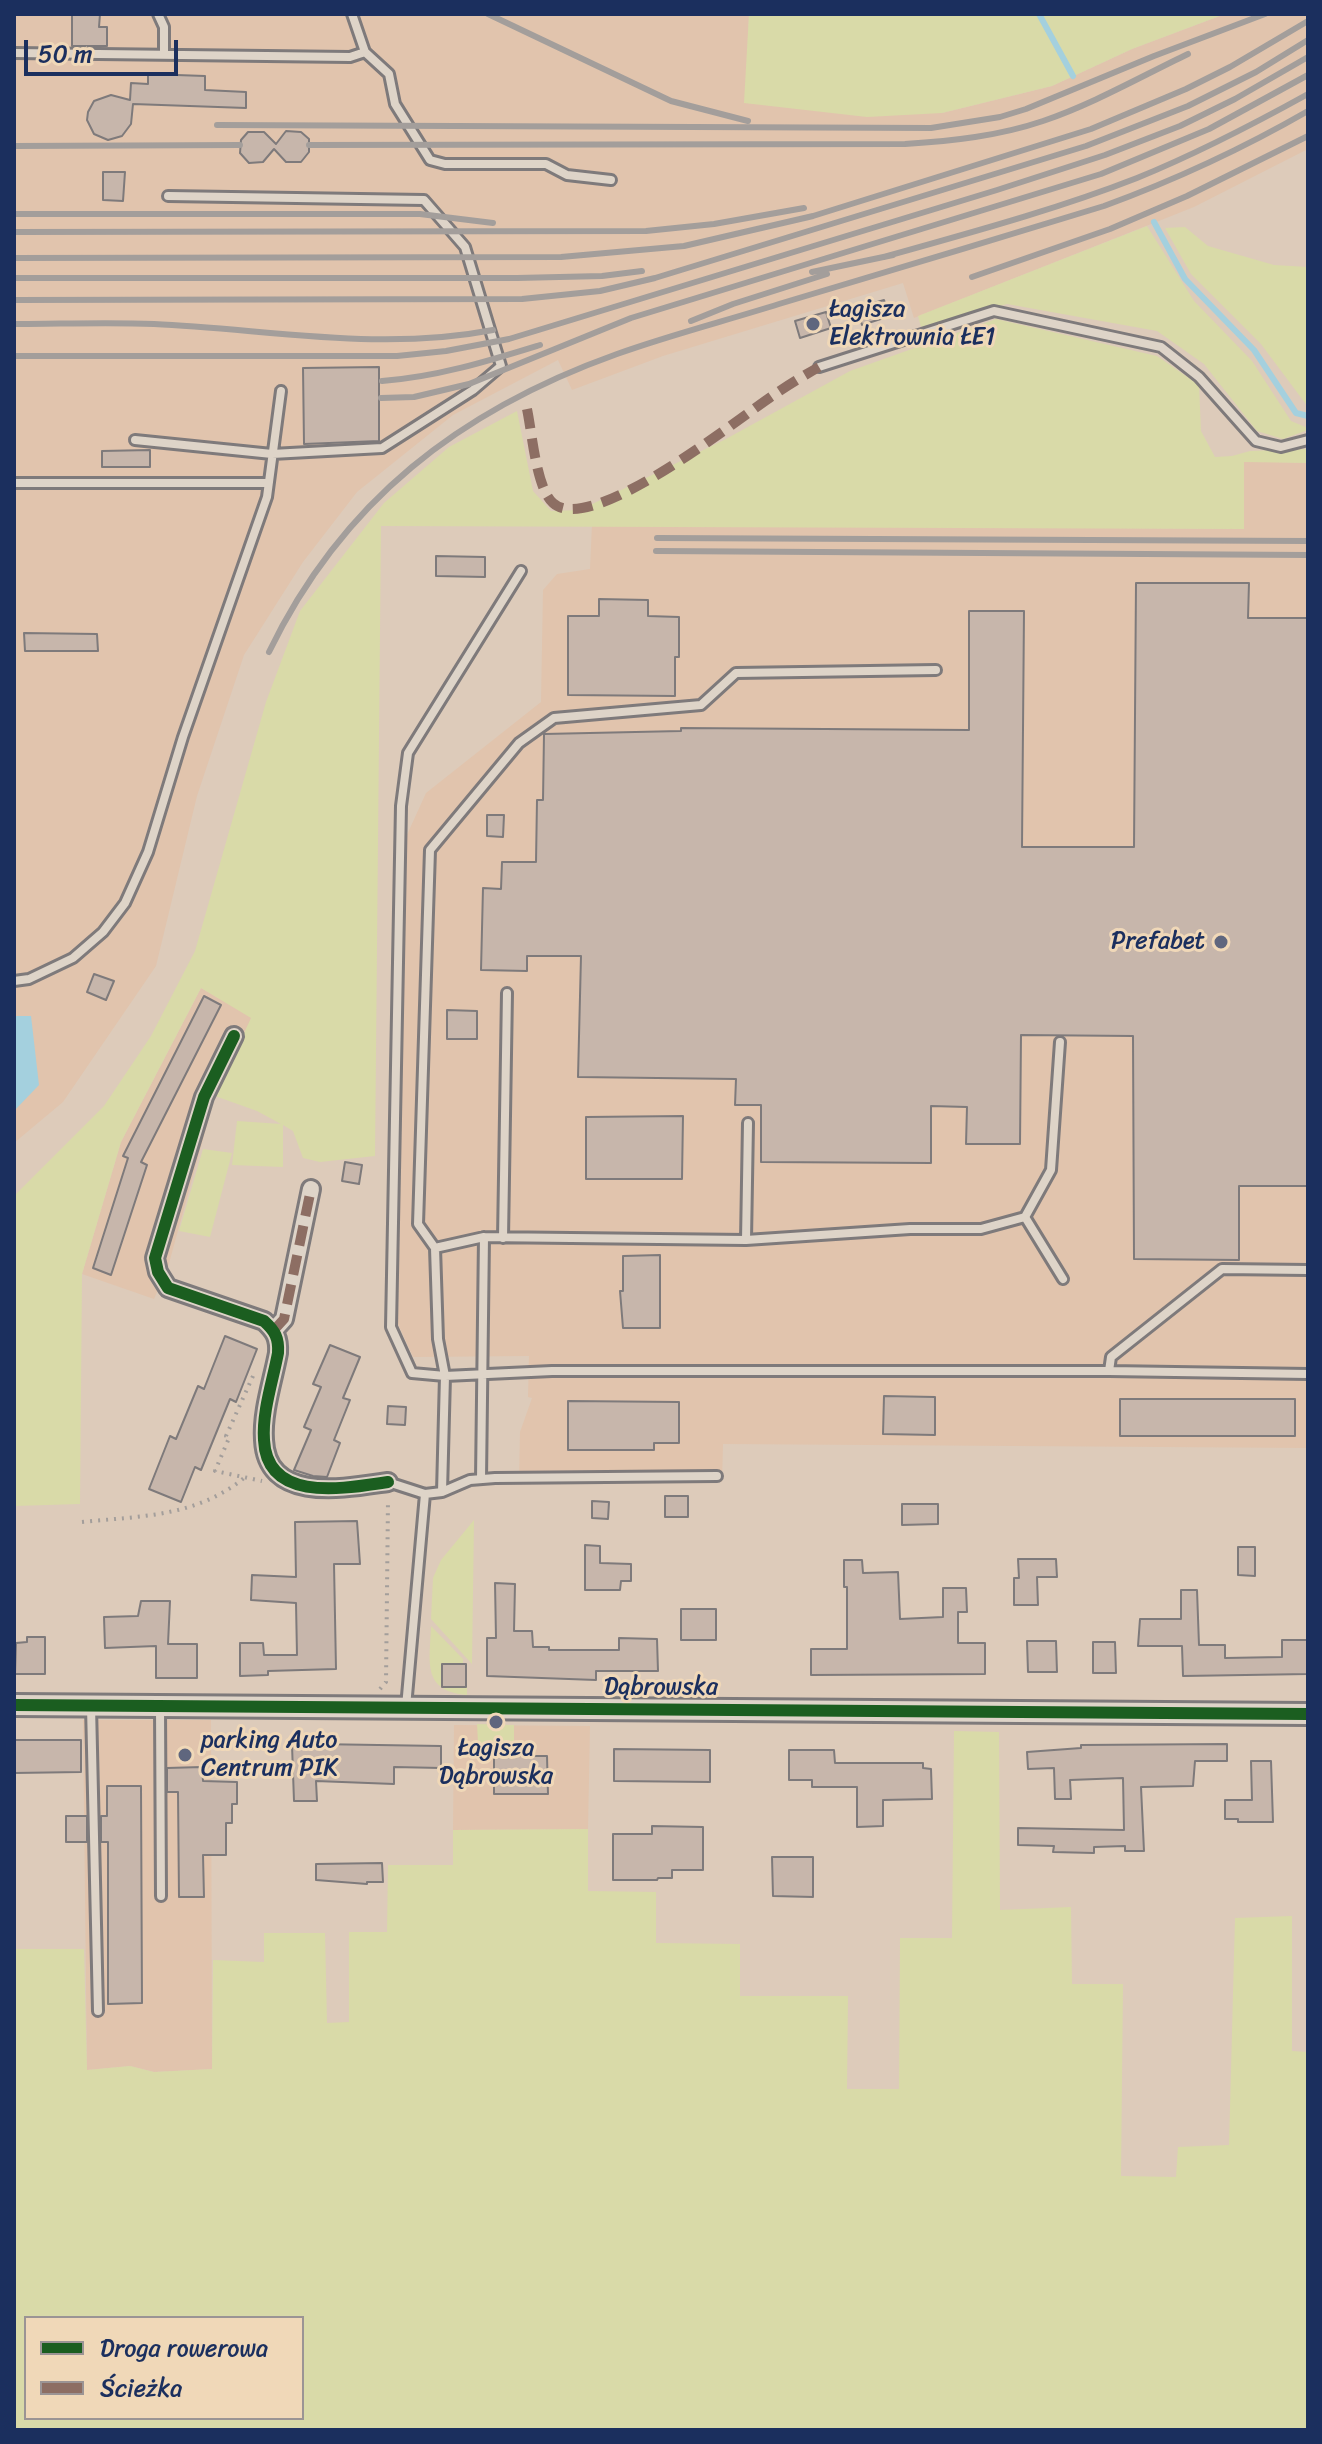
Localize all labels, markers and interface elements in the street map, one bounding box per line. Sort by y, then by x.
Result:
scale bar [28,24,182,74]
text: 50 m [38,33,93,75]
place label: Łagisza Elektrownia ŁE1 [829,296,995,352]
marker: Łagisza Elektrownia ŁE1 [804,315,822,333]
place label: Prefabet [1111,928,1205,956]
marker: Prefabet [1212,933,1230,951]
street label: Dąbrowska [604,1674,718,1702]
marker: Łagisza Dąbrowska [487,1713,505,1731]
place label: parking Auto Centrum PIK [201,1727,338,1783]
place label: Łagisza Dąbrowska [439,1735,553,1791]
marker: parking Auto Centrum PIK [176,1746,194,1764]
legend [24,2316,304,2420]
text: Droga rowerowa [100,2327,268,2369]
text: Ścieżka [100,2367,182,2409]

